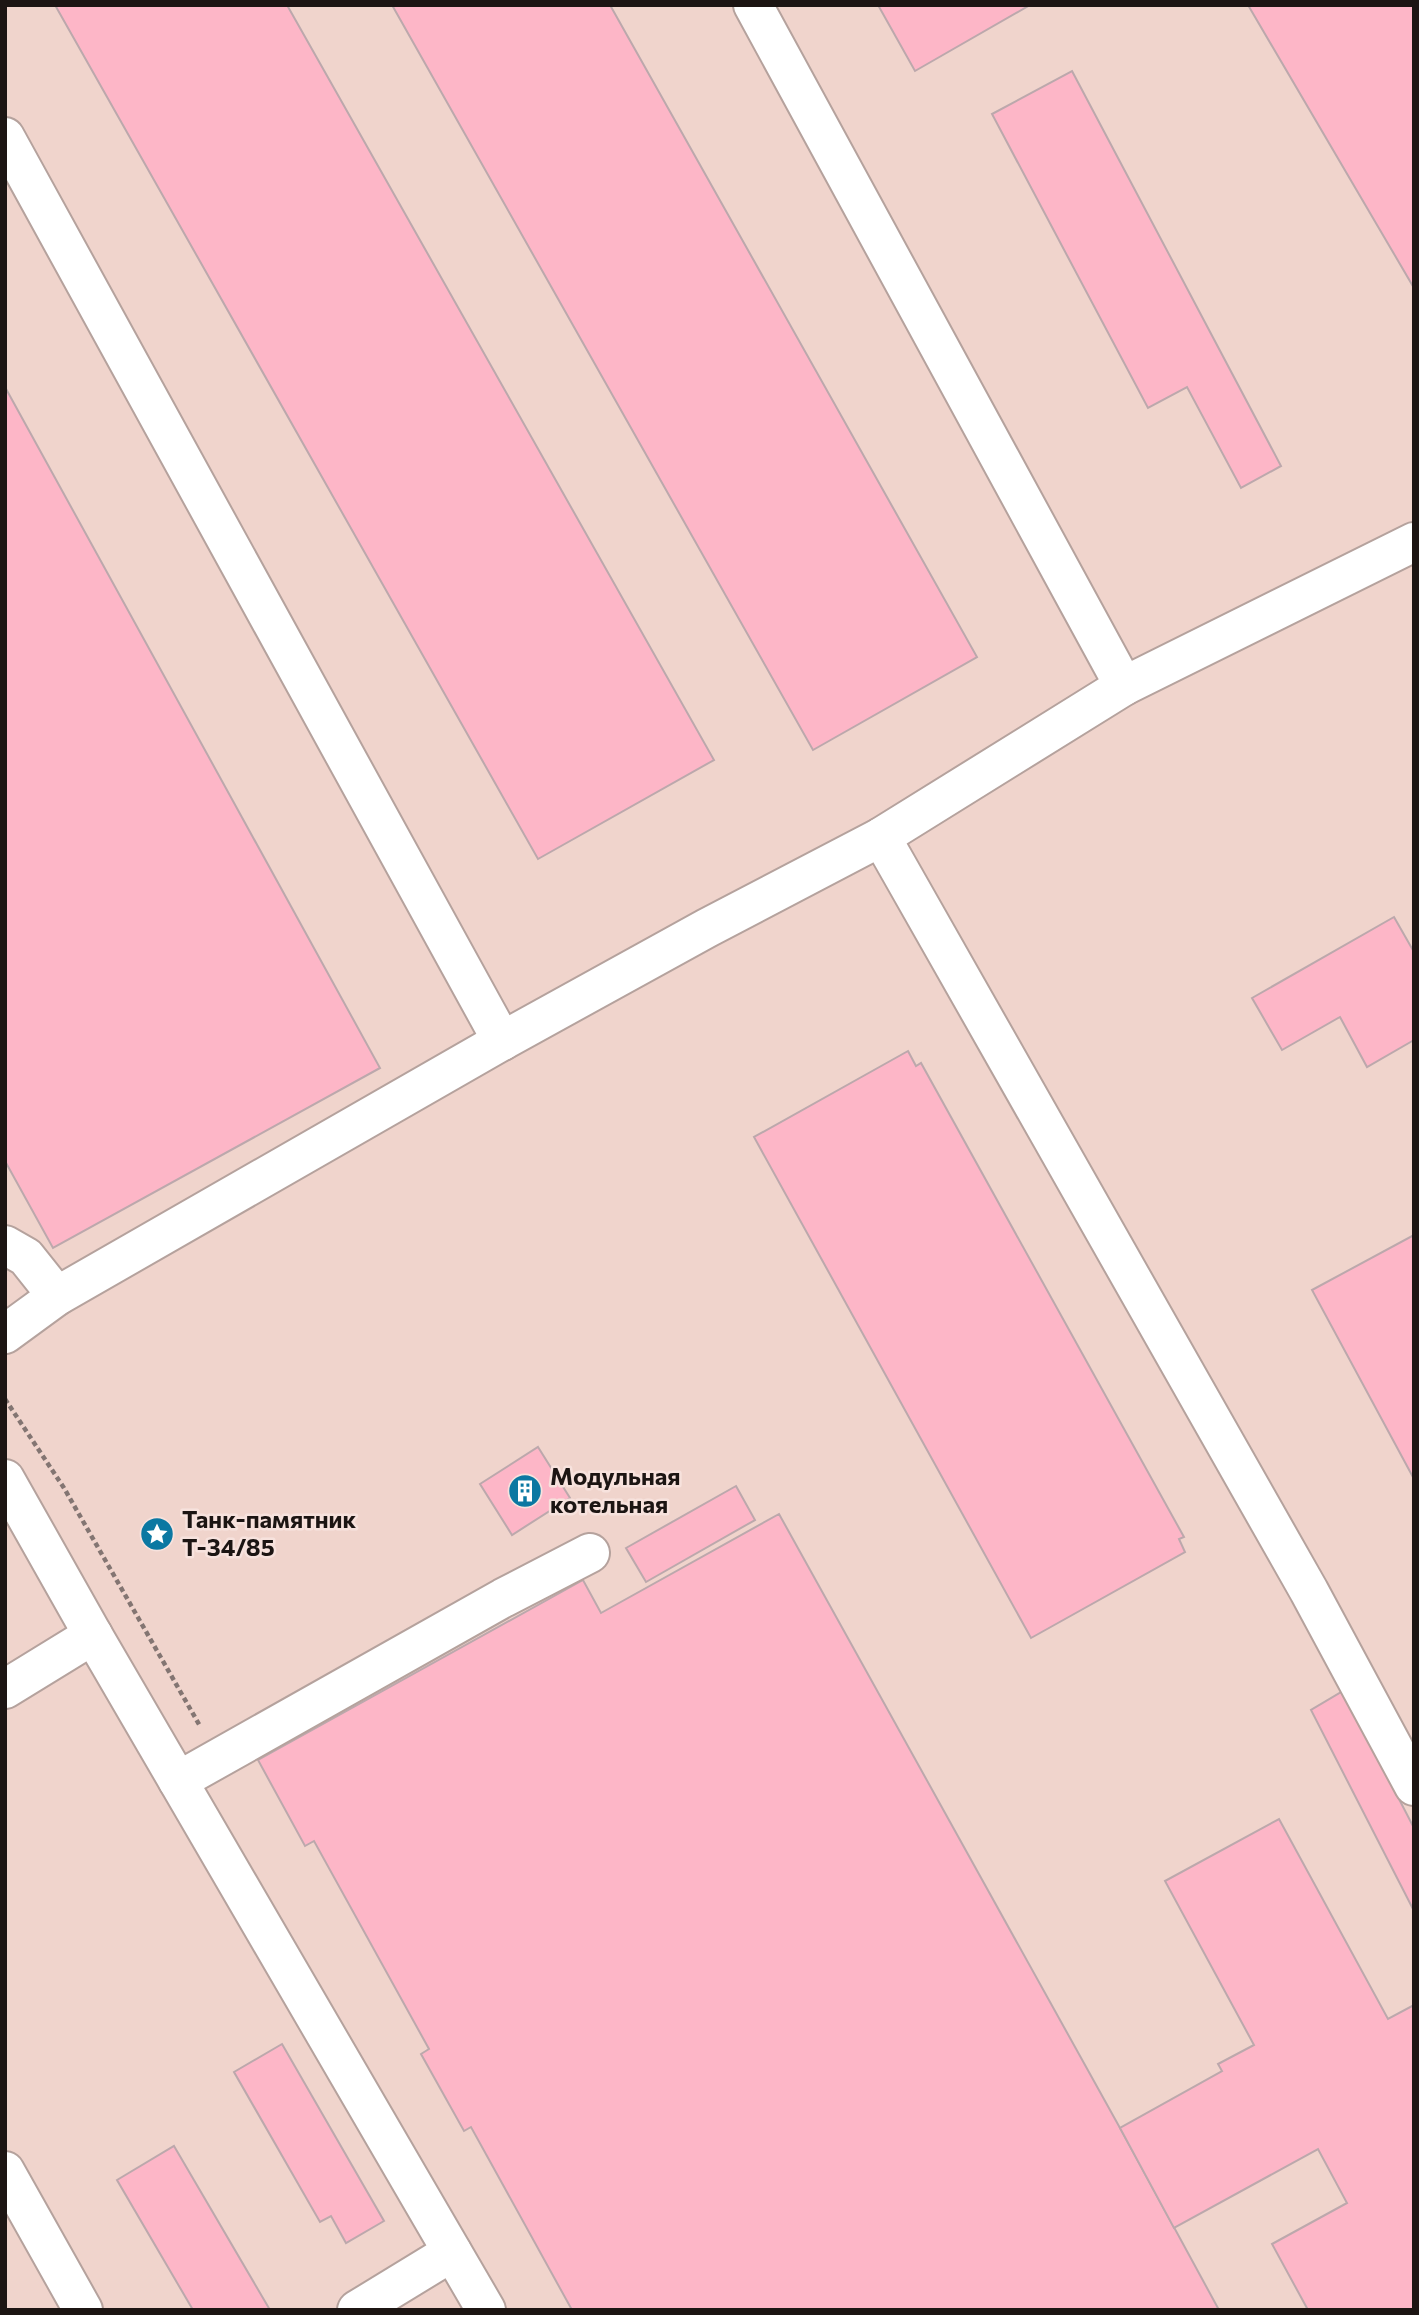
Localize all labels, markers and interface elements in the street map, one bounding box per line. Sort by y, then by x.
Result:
place label: Модульная котельная [550,1461,681,1518]
building icon: Модульная котельная [506,1472,544,1510]
place label: Танк-памятник Т-34/85 [182,1504,357,1561]
place icon: Танк-памятник Т-34/85 [138,1515,176,1553]

